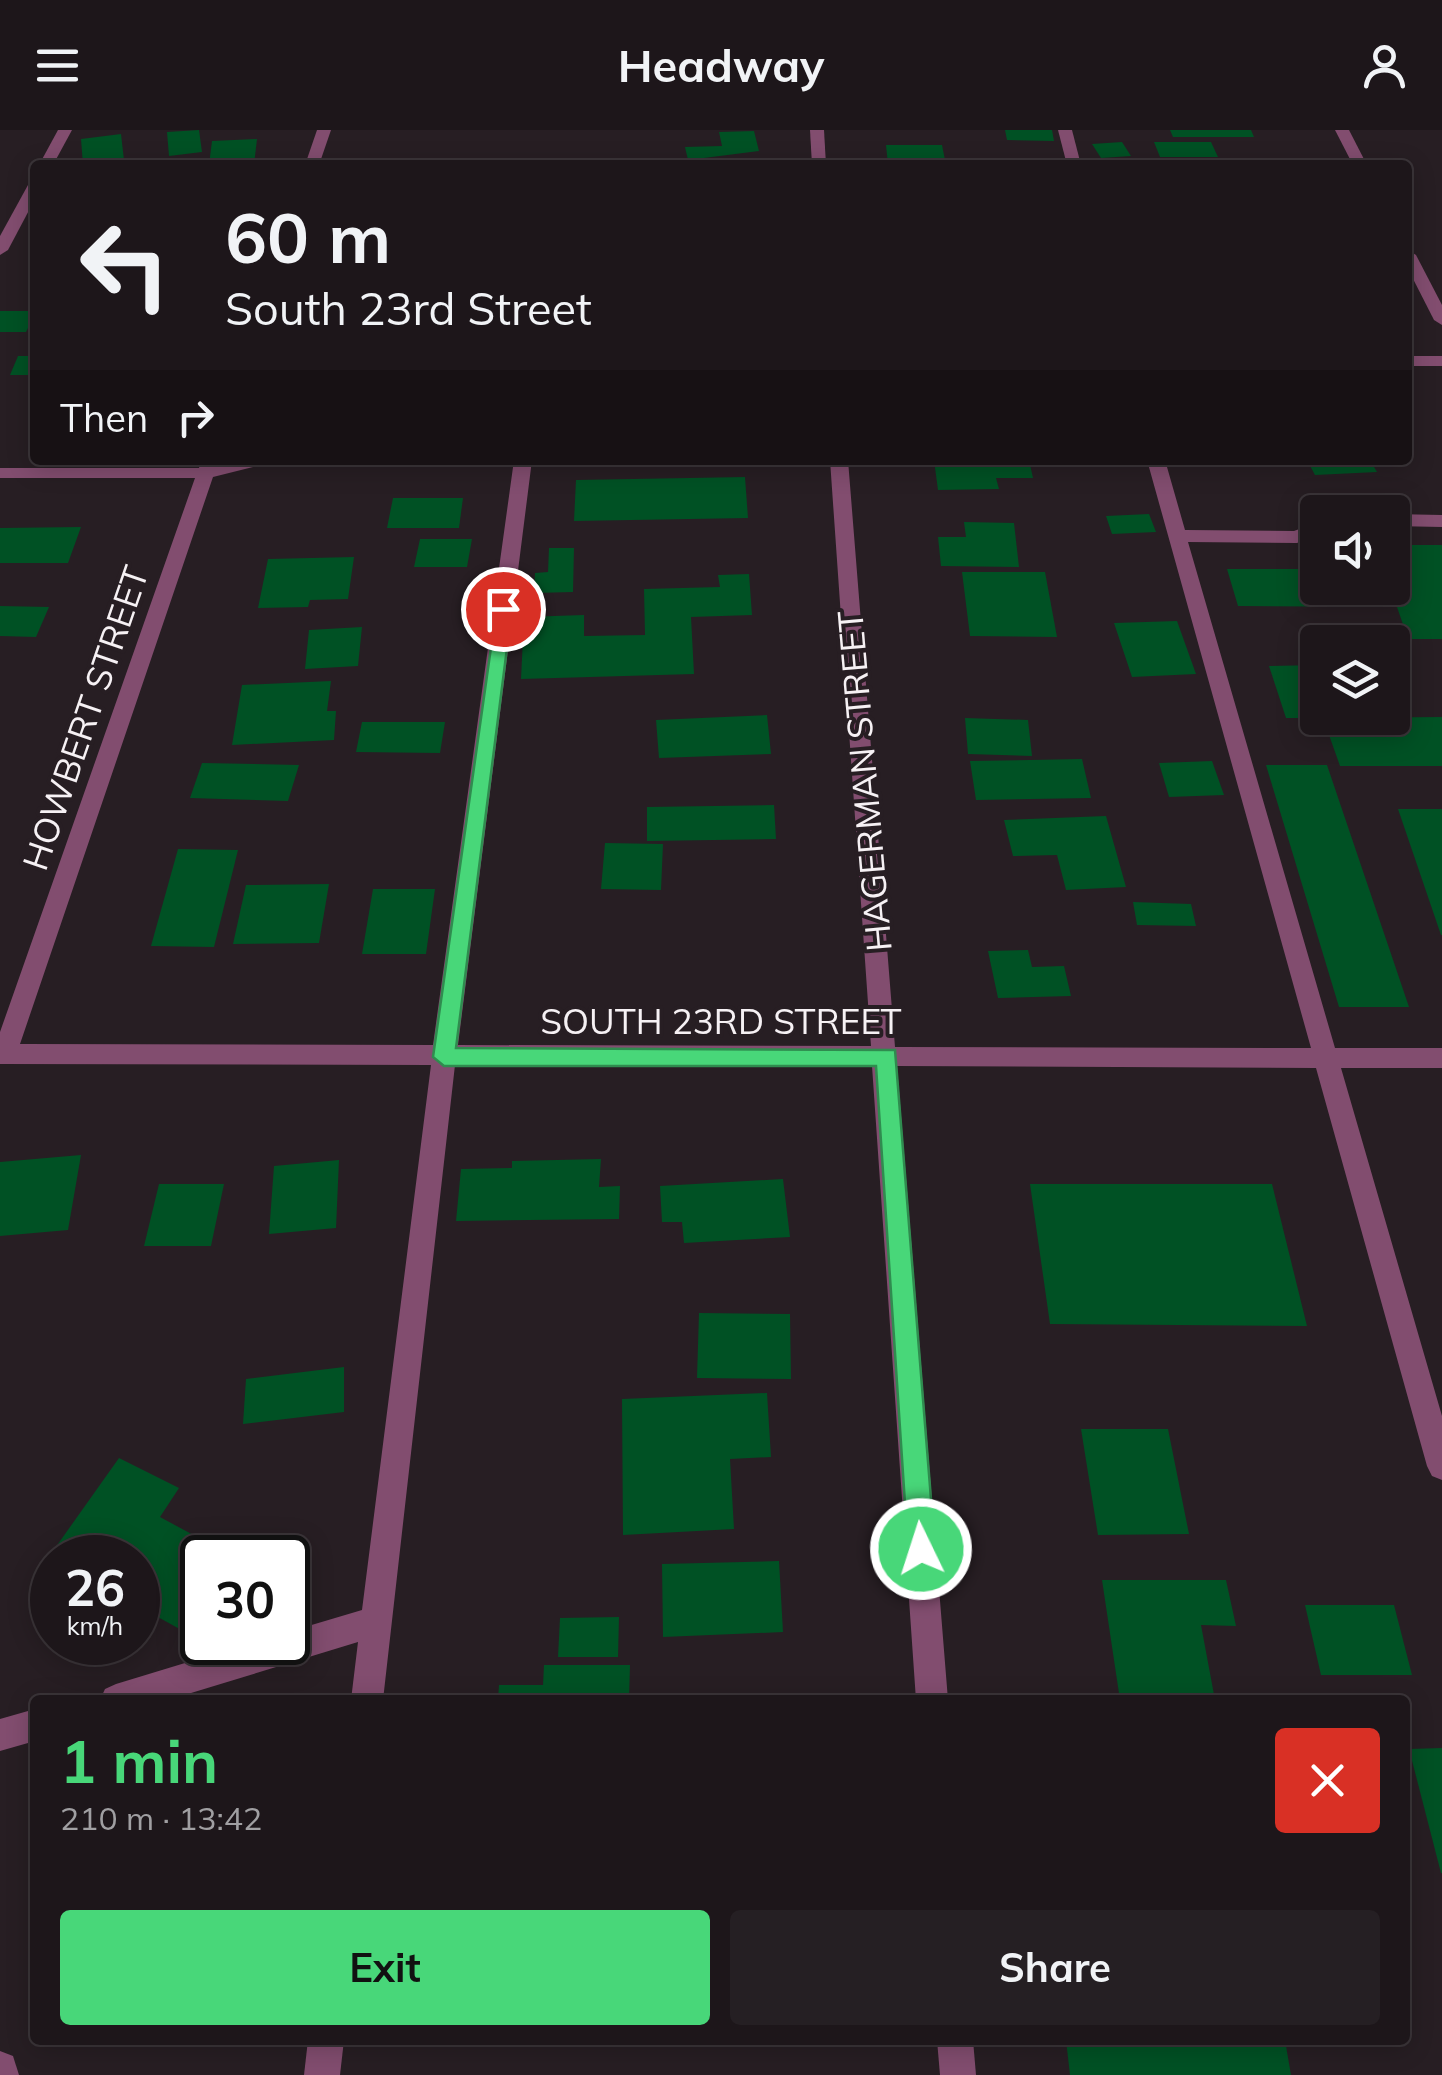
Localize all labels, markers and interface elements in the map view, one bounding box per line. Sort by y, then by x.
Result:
text: Headway [618,37,824,93]
icon: menu [30,38,85,93]
icon: person [1357,38,1412,93]
text: 60 m [225,193,391,281]
icon: left [60,200,190,330]
text: South 23rd Street [225,280,592,336]
icon: right [168,390,223,445]
text: Then [60,394,148,442]
map controls [1300,495,1410,735]
button: sound [1300,495,1410,605]
street label: HOWBERT STREET [12,560,158,876]
pin [461,567,546,652]
icon: arrive [476,582,531,637]
street label: HAGERMAN STREET [827,609,901,953]
button: layers [1300,625,1410,735]
street label: SOUTH 23RD STREET [540,999,902,1043]
position arrow [869,1497,973,1601]
speed limit sign: 30 [180,1535,310,1665]
text: 26 [65,1556,125,1619]
text: km/h [67,1610,123,1641]
text: 1 min [60,1723,218,1798]
button: close [1275,1728,1380,1833]
text: 210 m · 13:42 [60,1798,262,1838]
button: Exit [60,1910,710,2025]
button: Share [730,1910,1380,2025]

